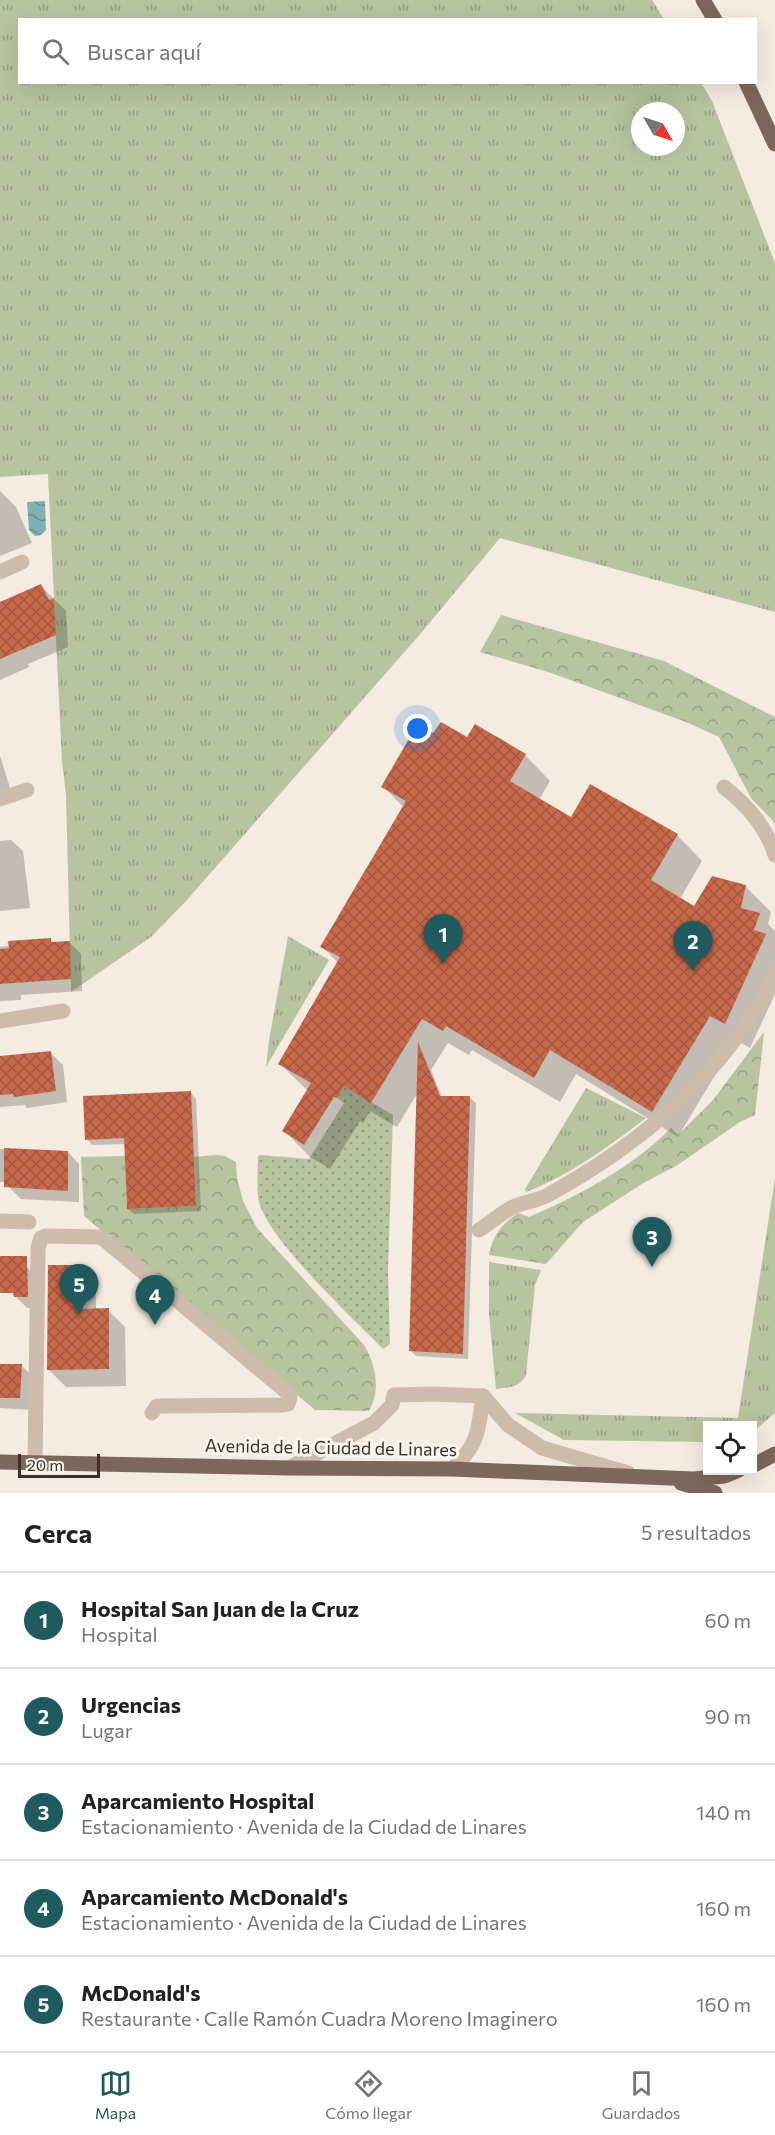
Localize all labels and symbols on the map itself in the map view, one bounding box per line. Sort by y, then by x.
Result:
north arrow [631,102,685,156]
your location [403,714,432,743]
pin: 1 [424,914,462,964]
pin: 2 [674,922,712,971]
pin: 3 [632,1218,672,1267]
pin: 5 [60,1264,98,1314]
pin: 4 [136,1276,174,1325]
street label: Avenida de la Ciudad de Linares [205,1434,457,1460]
scale bar [18,1451,100,1478]

